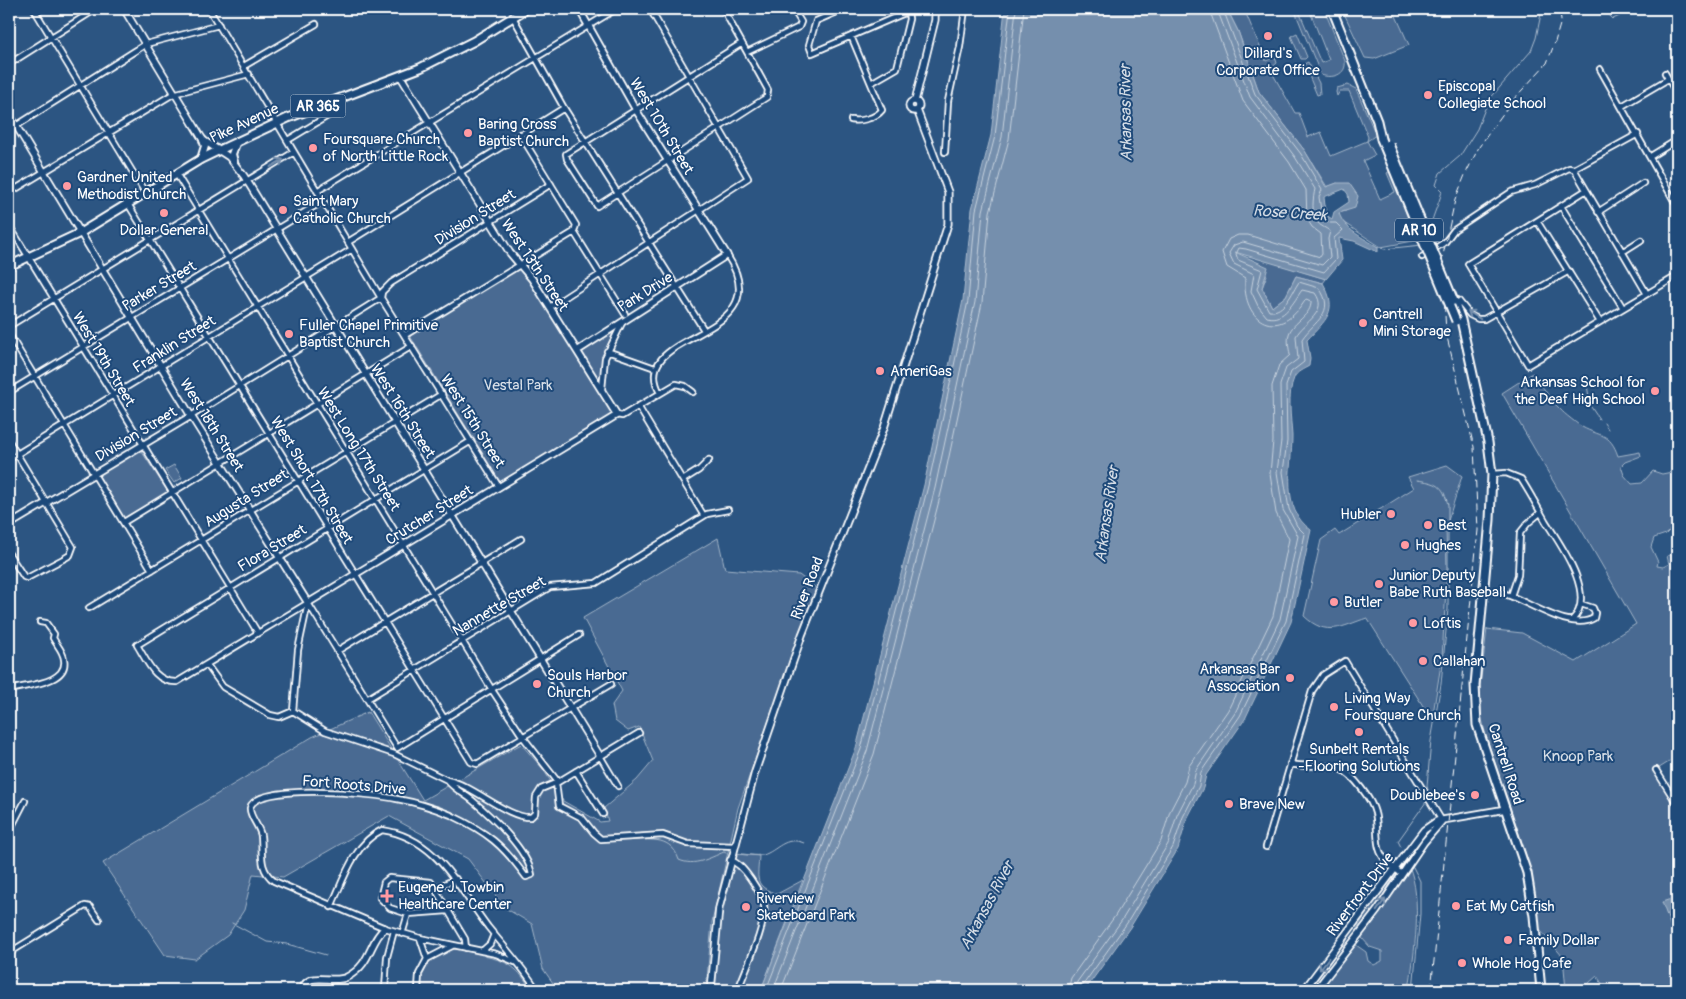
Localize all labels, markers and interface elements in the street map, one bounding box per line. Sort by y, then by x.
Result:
marker: Dillard's Corporate Office [1262,30,1274,42]
place label: Dillard's Corporate Office [1216,44,1320,80]
water label: Arkansas River [1115,62,1137,162]
street label: West 10th Street [625,75,698,179]
place label: Episcopal Collegiate School [1438,77,1546,113]
marker: Episcopal Collegiate School [1422,89,1434,101]
road number: AR 365 [290,94,346,118]
street label: Pike Avenue [207,99,282,148]
place label: Baring Cross Baptist Church [478,115,569,151]
marker: Baring Cross Baptist Church [462,127,474,139]
place label: Foursquare Church of North Little Rock [323,130,449,166]
marker: Foursquare Church of North Little Rock [307,142,319,154]
one-way arrow [270,157,284,167]
place label: Gardner United Methodist Church [77,168,186,204]
marker: Gardner United Methodist Church [61,180,73,192]
street label: Division Street [431,185,520,250]
place label: Saint Mary Catholic Church [293,192,391,228]
water label: Rose Creek [1252,200,1329,226]
marker: Saint Mary Catholic Church [277,204,289,216]
marker: Dollar General [158,207,170,219]
street label: West 13th Street [497,215,573,316]
road number: AR 10 [1395,218,1443,242]
place label: Dollar General [119,221,209,240]
street label: Parker Street [119,256,201,316]
street label: Park Drive [614,268,677,317]
place label: Cantrell Mini Storage [1373,305,1451,341]
street label: West 19th Street [68,309,140,411]
one-way arrow [1467,310,1481,321]
street label: Franklin Street [129,311,220,377]
place label: Fuller Chapel Primitive Baptist Church [299,316,439,352]
marker: Cantrell Mini Storage [1357,317,1369,329]
marker: Fuller Chapel Primitive Baptist Church [283,328,295,340]
street label: West 16th Street [366,361,440,463]
place label: AmeriGas [890,362,952,381]
marker: AmeriGas [874,365,886,377]
street label: West 15th Street [436,371,510,473]
place label: Arkansas School for the Deaf High School [1514,373,1646,409]
street label: West 18th Street [175,375,248,476]
park label: Vestal Park [483,376,553,395]
street label: West Long 17th Street [313,384,405,516]
marker: Arkansas School for the Deaf High School [1649,385,1661,397]
street label: Division Street [92,402,181,466]
street label: West Short 17th Street [266,413,358,548]
water label: Arkansas River [1090,462,1124,564]
street label: Augusta Street [201,465,293,532]
street label: Crutcher Street [382,480,477,550]
place label: Hubler [1340,505,1382,524]
marker: Hubler [1385,508,1397,520]
place label: Best [1438,516,1468,535]
marker: Best [1422,519,1434,531]
street label: Flora Street [234,520,311,576]
place label: Hughes [1415,536,1461,555]
marker: Hughes [1399,539,1411,551]
street label: River Road [787,554,828,622]
place label: Junior Deputy Babe Ruth Baseball [1389,566,1506,602]
street label: Nannette Street [449,572,550,641]
marker: Junior Deputy Babe Ruth Baseball [1373,578,1385,590]
place label: Butler [1344,593,1383,612]
marker: Butler [1328,596,1340,608]
place label: Loftis [1423,614,1461,633]
marker: Loftis [1407,617,1419,629]
place label: Callahan [1433,652,1485,671]
marker: Callahan [1417,655,1429,667]
place label: Arkansas Bar Association [1199,660,1281,696]
place label: Souls Harbor Church [547,666,628,702]
marker: Arkansas Bar Association [1284,672,1296,684]
marker: Souls Harbor Church [531,678,543,690]
place label: Living Way Foursquare Church [1344,689,1461,725]
marker: Living Way Foursquare Church [1328,701,1340,713]
street label: Cantrell Road [1483,721,1528,807]
marker: Sunbelt Rentals -Flooring Solutions [1353,726,1365,738]
place label: Sunbelt Rentals -Flooring Solutions [1298,740,1420,776]
park label: Knoop Park [1543,747,1614,766]
street label: Fort Roots Drive [301,772,407,800]
place label: Doublebee's [1390,786,1465,805]
marker: Doublebee's [1469,789,1481,801]
place label: Brave New [1239,795,1305,814]
marker: Brave New [1223,798,1235,810]
street label: Riverfront Drive [1323,848,1398,940]
water label: Arkansas River [955,856,1020,953]
place label: Eugene J. Towbin Healthcare Center [398,878,512,914]
marker: Eugene J. Towbin Healthcare Center [380,889,394,903]
place label: Riverview Skateboard Park [756,889,856,925]
place label: Eat My Catfish [1466,897,1554,916]
one-way arrow [1376,898,1386,912]
marker: Eat My Catfish [1450,900,1462,912]
marker: Riverview Skateboard Park [740,901,752,913]
place label: Family Dollar [1518,931,1600,950]
marker: Family Dollar [1502,934,1514,946]
place label: Whole Hog Cafe [1472,954,1572,973]
one-way arrow [1318,957,1329,970]
marker: Whole Hog Cafe [1456,957,1468,969]

